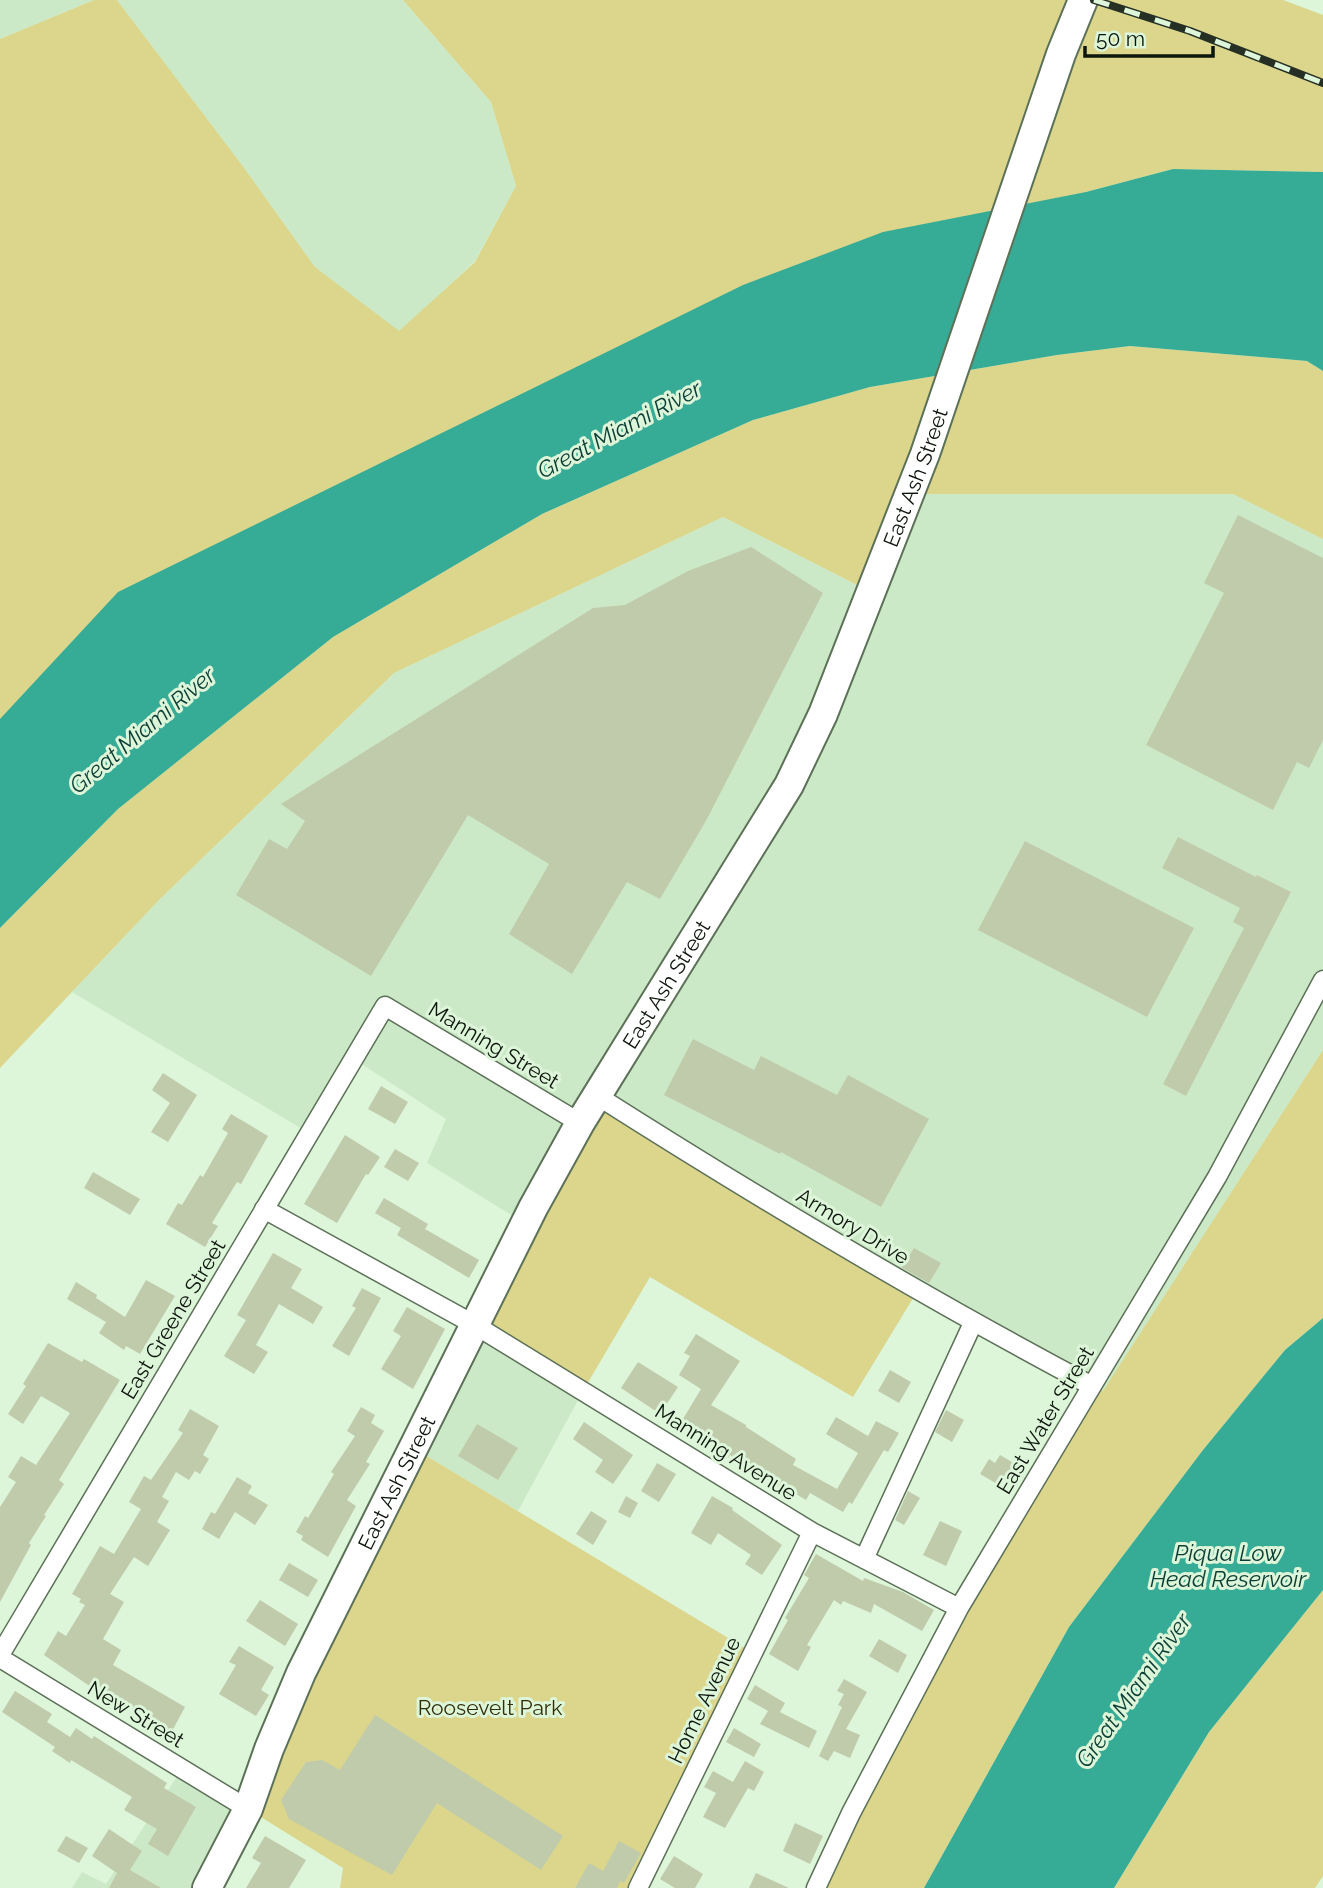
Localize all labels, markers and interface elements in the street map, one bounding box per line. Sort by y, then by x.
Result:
scale bar [1085,14,1213,58]
text: 50 m [1096,26,1145,51]
water label: Great Miami River [532,374,707,484]
street label: East Ash Street [877,405,952,550]
water label: Great Miami River [64,661,221,799]
street label: East Ash Street [617,915,715,1053]
street label: Manning Street [424,996,564,1094]
street label: Armory Drive [792,1183,914,1269]
street label: East Greene Street [116,1235,230,1403]
street label: East Water Street [991,1342,1099,1498]
street label: Manning Avenue [650,1398,802,1506]
street label: East Ash Street [352,1411,440,1553]
water label: Piqua Low Head Reservoir [1150,1539,1307,1592]
water label: Great Miami River [1070,1607,1197,1772]
street label: Home Avenue [663,1633,745,1767]
street label: New Street [83,1675,189,1753]
park label: Roosevelt Park [418,1695,562,1720]

